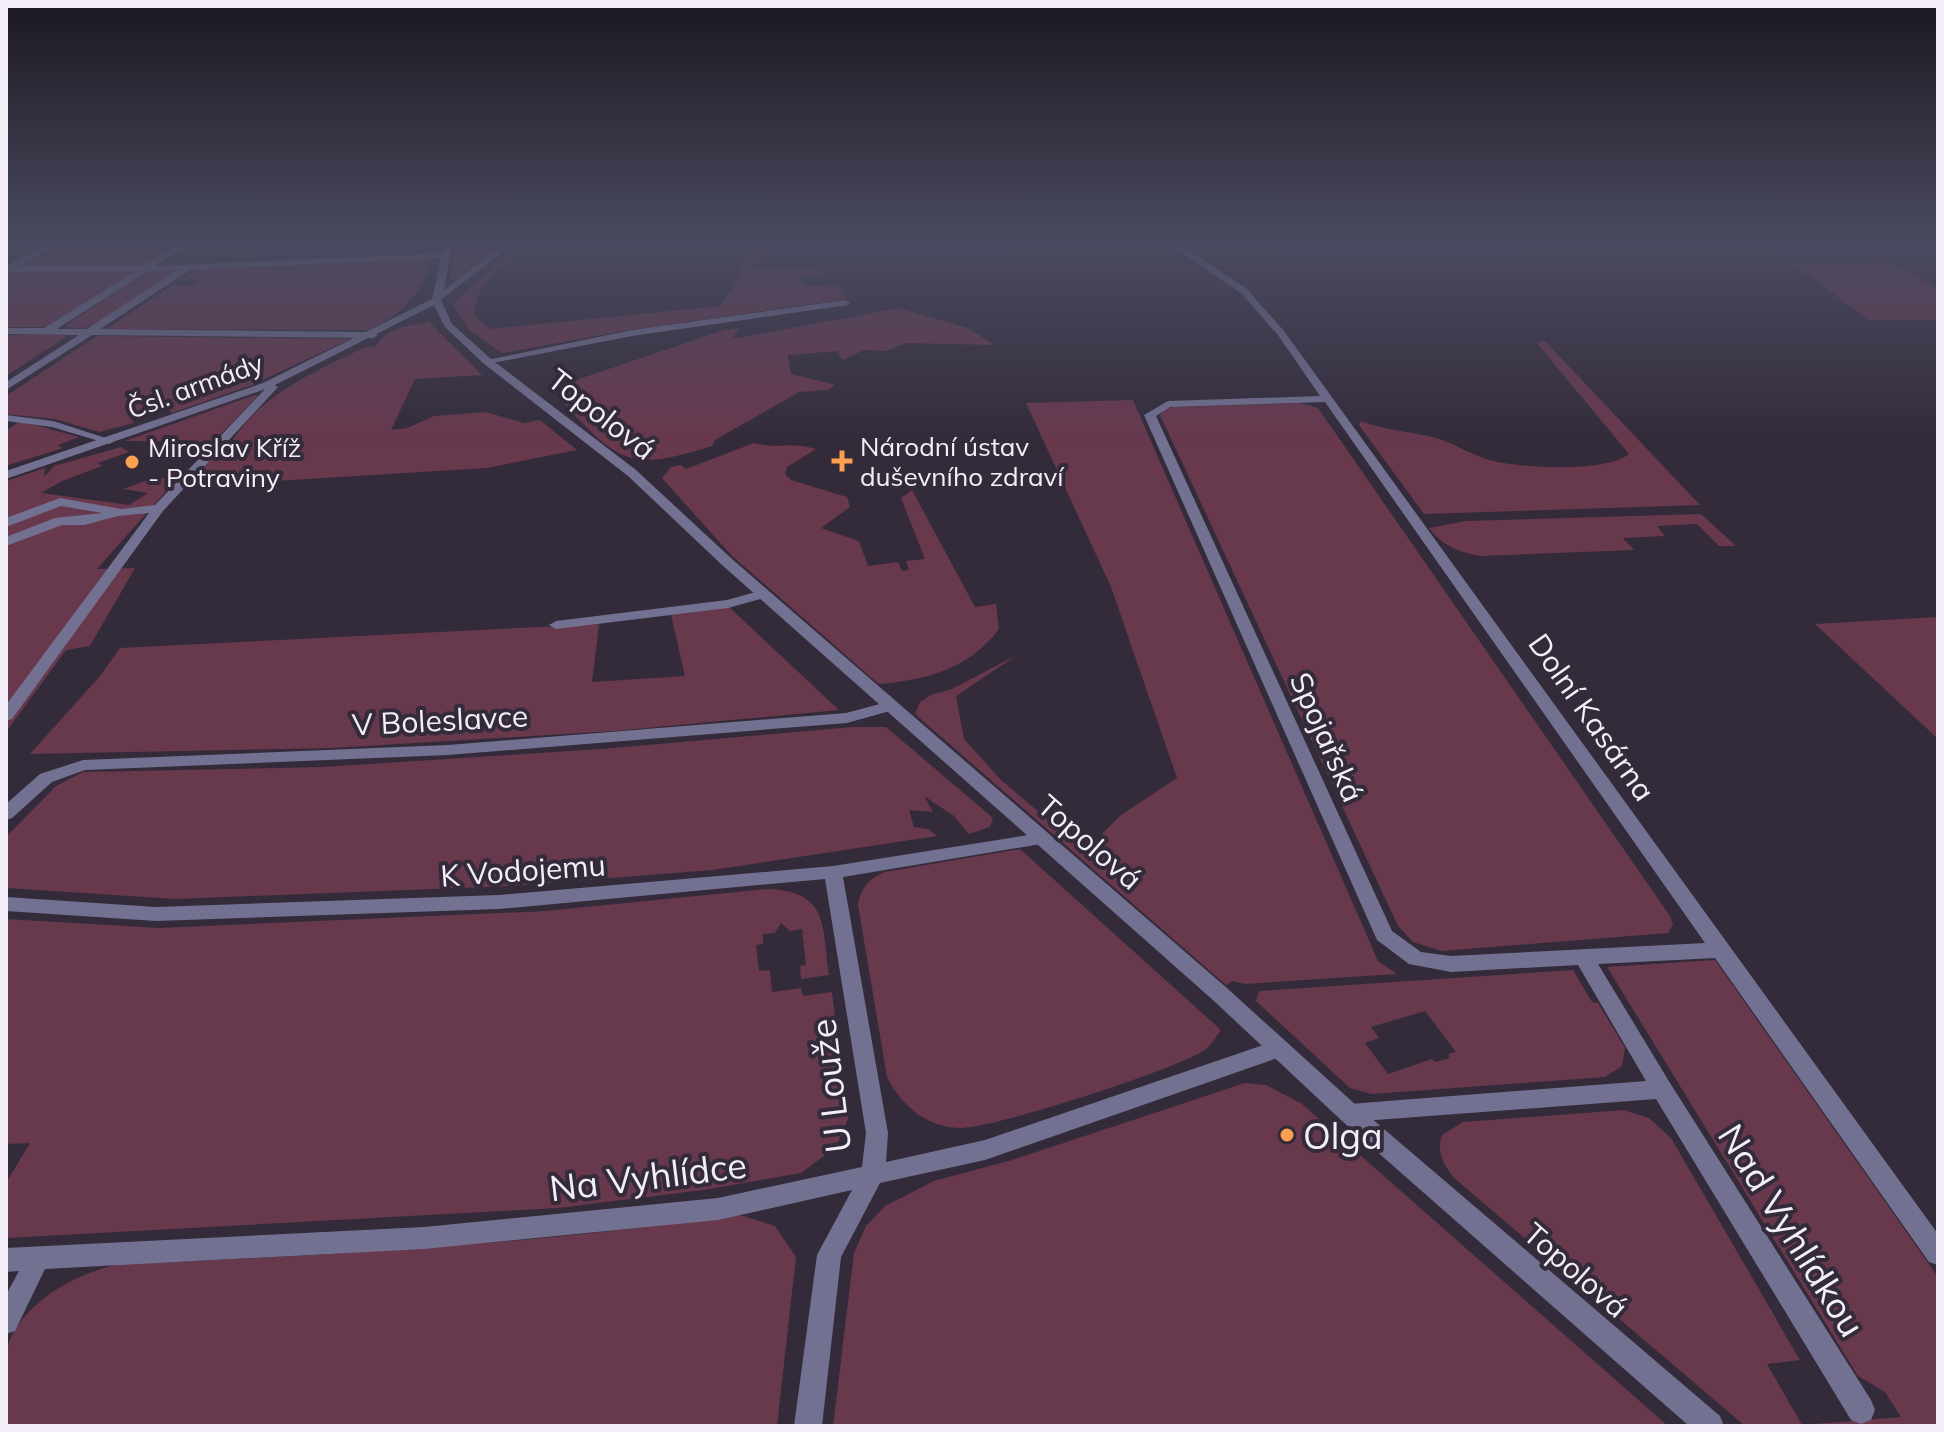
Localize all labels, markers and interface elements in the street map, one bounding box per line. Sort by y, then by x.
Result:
street label: Čsl. armády [123,346,268,426]
street label: Topolová [541,360,663,468]
place label: Národní ústav duševního zdraví [860,430,1065,493]
place label: Miroslav Kříž - Potraviny [148,431,301,494]
marker: Národní ústav duševního zdraví [831,450,853,472]
marker: Miroslav Kříž - Potraviny [123,453,141,471]
street label: Dolní Kasárna [1520,626,1664,808]
street label: Spojařská [1282,666,1372,808]
street label: V Boleslavce [351,696,529,744]
street label: Topolová [1030,786,1150,898]
street label: K Vodojemu [439,845,607,895]
street label: U Louže [799,1017,861,1155]
place label: Olga [1303,1113,1383,1158]
street label: Nad Vyhlídkou [1709,1115,1875,1345]
marker: Olga [1278,1126,1296,1144]
street label: Na Vyhlídce [547,1142,749,1210]
street label: Topolová [1516,1214,1636,1326]

